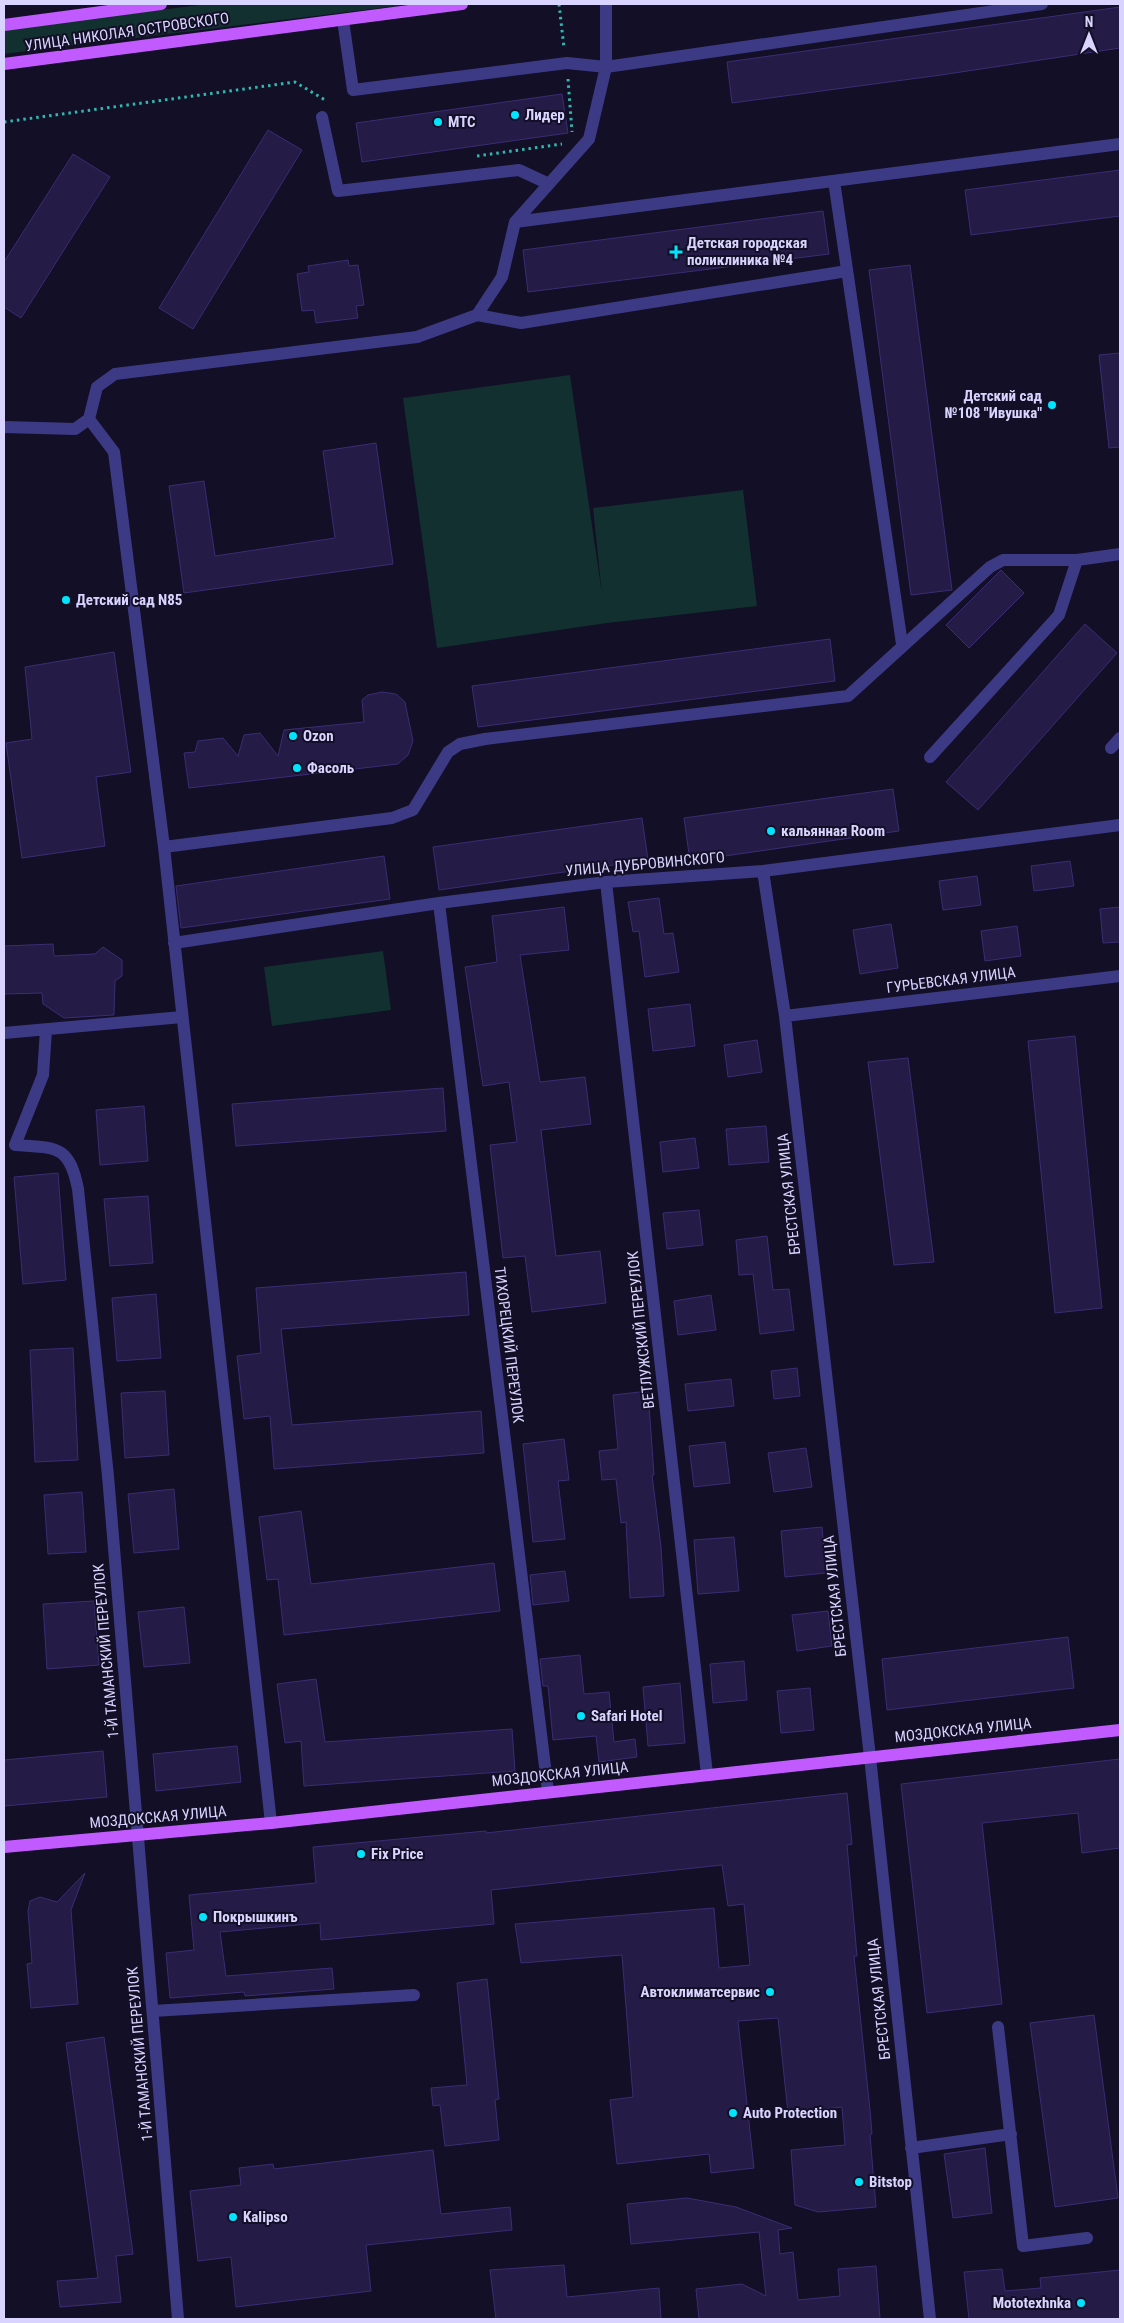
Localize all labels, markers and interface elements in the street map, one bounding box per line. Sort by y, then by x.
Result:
street label: УЛИЦА НИКОЛАЯ ОСТРОВСКОГО [24,9,230,55]
north arrow [1064,10,1114,60]
text: N [1085,14,1093,30]
place label: Лидер [525,106,565,124]
marker: Лидер [509,109,521,121]
place label: МТС [448,113,476,131]
marker: МТС [432,116,444,128]
place label: Детская городская поликлиника №4 [687,234,807,269]
marker: Детская городская поликлиника №4 [669,245,683,259]
place label: Детский сад №108 "Ивушка" [945,387,1043,422]
marker: Детский сад №108 "Ивушка" [1046,399,1058,411]
place label: Детский сад N85 [76,591,182,609]
marker: Детский сад N85 [60,594,72,606]
place label: Ozon [303,727,334,745]
marker: Ozon [287,730,299,742]
place label: Фасоль [307,759,355,777]
marker: Фасоль [291,762,303,774]
place label: кальянная Room [781,822,885,840]
marker: кальянная Room [765,825,777,837]
street label: УЛИЦА ДУБРОВИНСКОГО [564,848,726,880]
street label: ГУРЬЕВСКАЯ УЛИЦА [885,963,1017,997]
street label: БРЕСТСКАЯ УЛИЦА [774,1132,804,1256]
street label: ВЕТЛУЖСКИЙ ПЕРЕУЛОК [624,1250,658,1410]
street label: ТИХОРЕЦКИЙ ПЕРЕУЛОК [490,1266,528,1425]
street label: БРЕСТСКАЯ УЛИЦА [820,1534,850,1658]
street label: 1-Й ТАМАНСКИЙ ПЕРЕУЛОК [89,1563,123,1739]
place label: Safari Hotel [591,1707,663,1725]
marker: Safari Hotel [575,1710,587,1722]
street label: МОЗДОКСКАЯ УЛИЦА [894,1714,1033,1746]
street label: МОЗДОКСКАЯ УЛИЦА [491,1758,630,1790]
street label: МОЗДОКСКАЯ УЛИЦА [89,1802,227,1832]
place label: Fix Price [371,1845,424,1863]
marker: Fix Price [355,1848,367,1860]
place label: Покрышкинъ [213,1908,298,1926]
marker: Покрышкинъ [197,1911,209,1923]
street label: БРЕСТСКАЯ УЛИЦА [864,1937,894,2061]
street label: 1-Й ТАМАНСКИЙ ПЕРЕУЛОК [123,1966,157,2142]
place label: Автоклиматсервис [640,1983,760,2001]
marker: Автоклиматсервис [764,1986,776,1998]
place label: Auto Protection [743,2104,837,2122]
marker: Auto Protection [727,2107,739,2119]
place label: Bitstop [869,2173,912,2191]
marker: Bitstop [853,2176,865,2188]
place label: Kalipso [243,2208,288,2226]
marker: Kalipso [227,2211,239,2223]
place label: Mototexhnka [993,2294,1071,2312]
marker: Mototexhnka [1075,2297,1087,2309]

